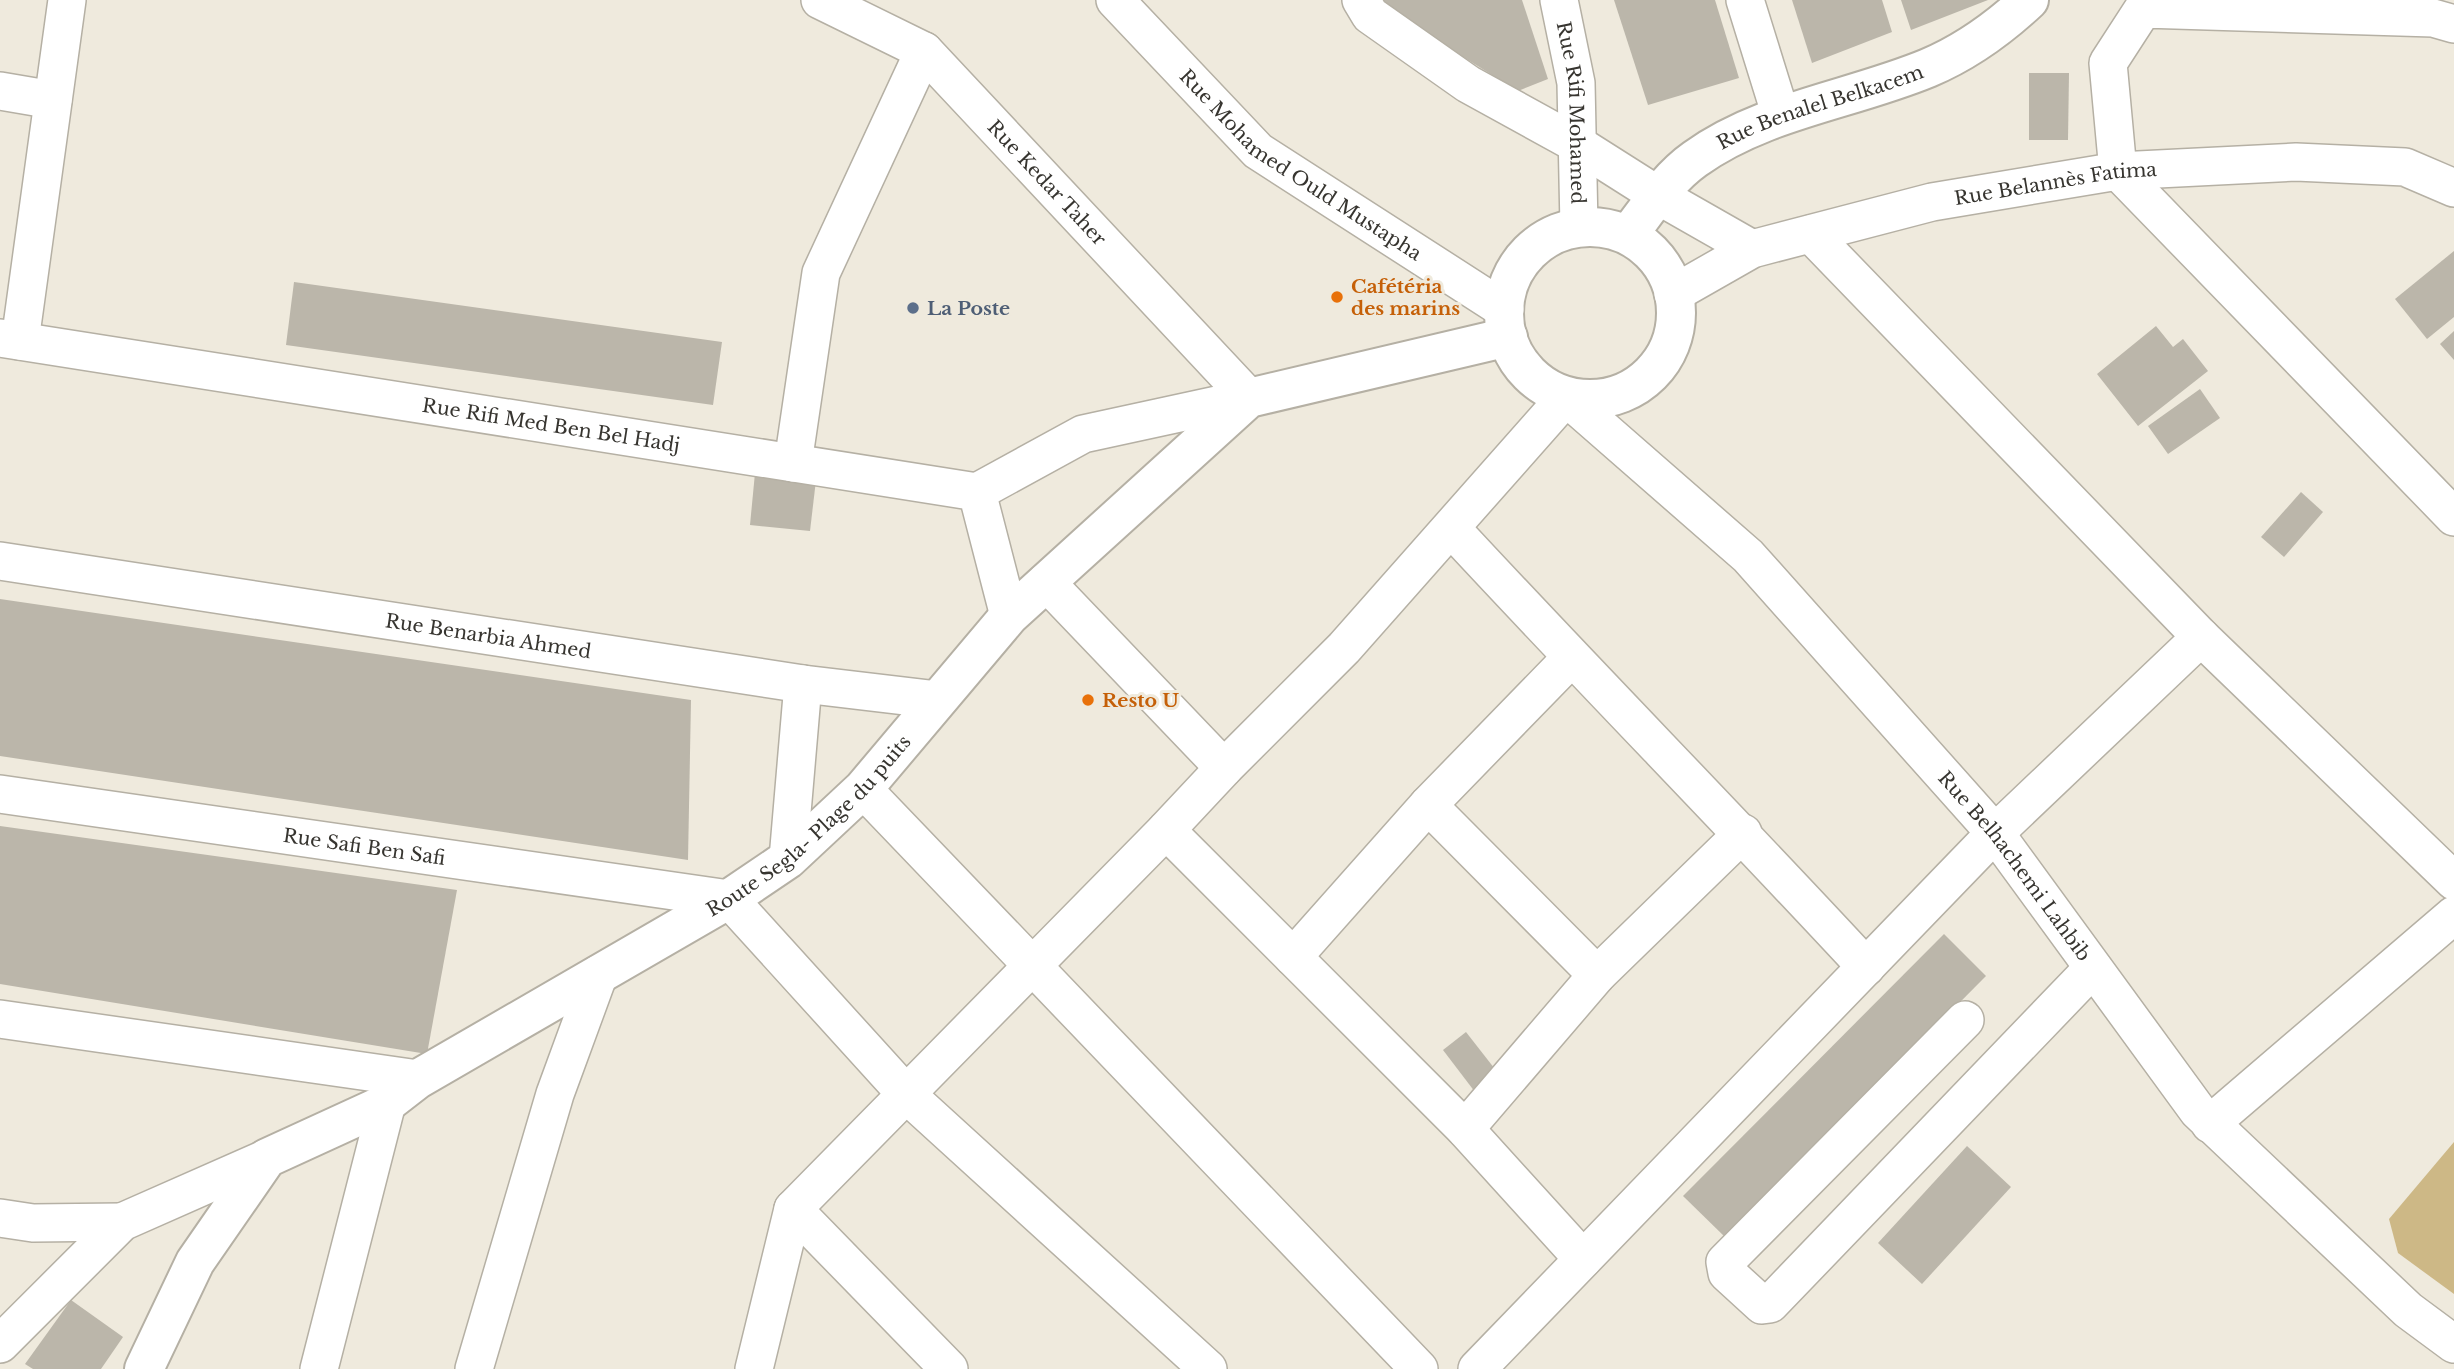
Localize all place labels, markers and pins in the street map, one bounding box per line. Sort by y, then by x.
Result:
place label: Cafétéria des marins [1351,275,1460,320]
marker: Cafétéria des marins [1329,289,1345,305]
place label: La Poste [927,297,1010,320]
marker: La Poste [905,300,921,316]
place label: Resto U [1102,689,1179,712]
marker: Resto U [1080,692,1096,708]

